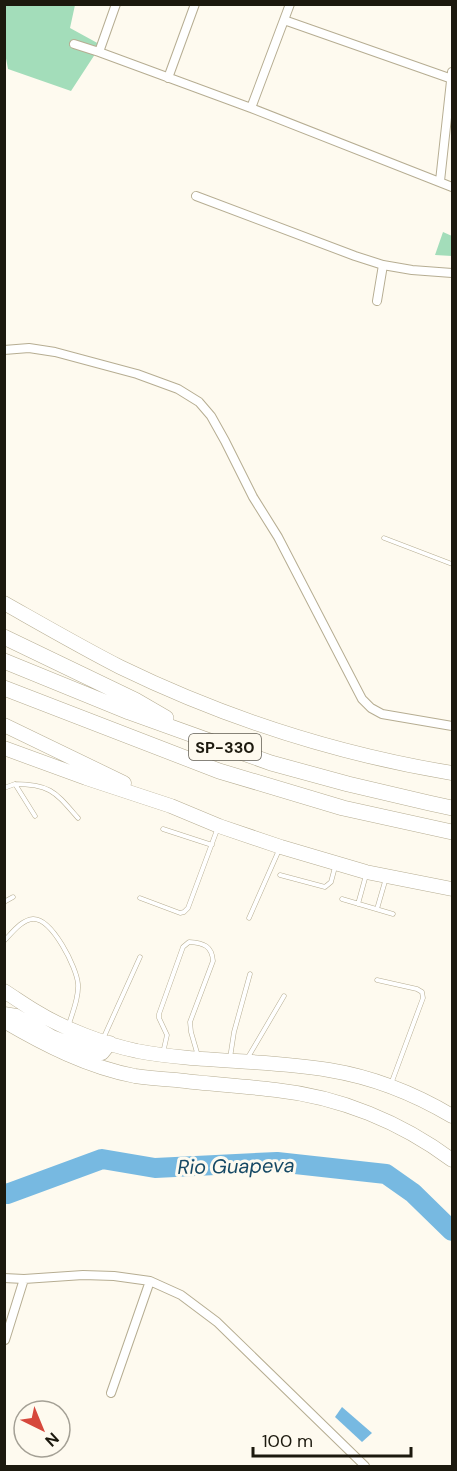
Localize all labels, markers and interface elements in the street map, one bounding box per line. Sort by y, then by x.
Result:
road number: SP-330 [189,734,261,760]
water label: Rio Guapeva [177,1152,295,1180]
north arrow [12,1399,72,1459]
scale bar [253,1420,410,1458]
text: N [40,1428,63,1451]
text: 100 m [262,1429,313,1453]

